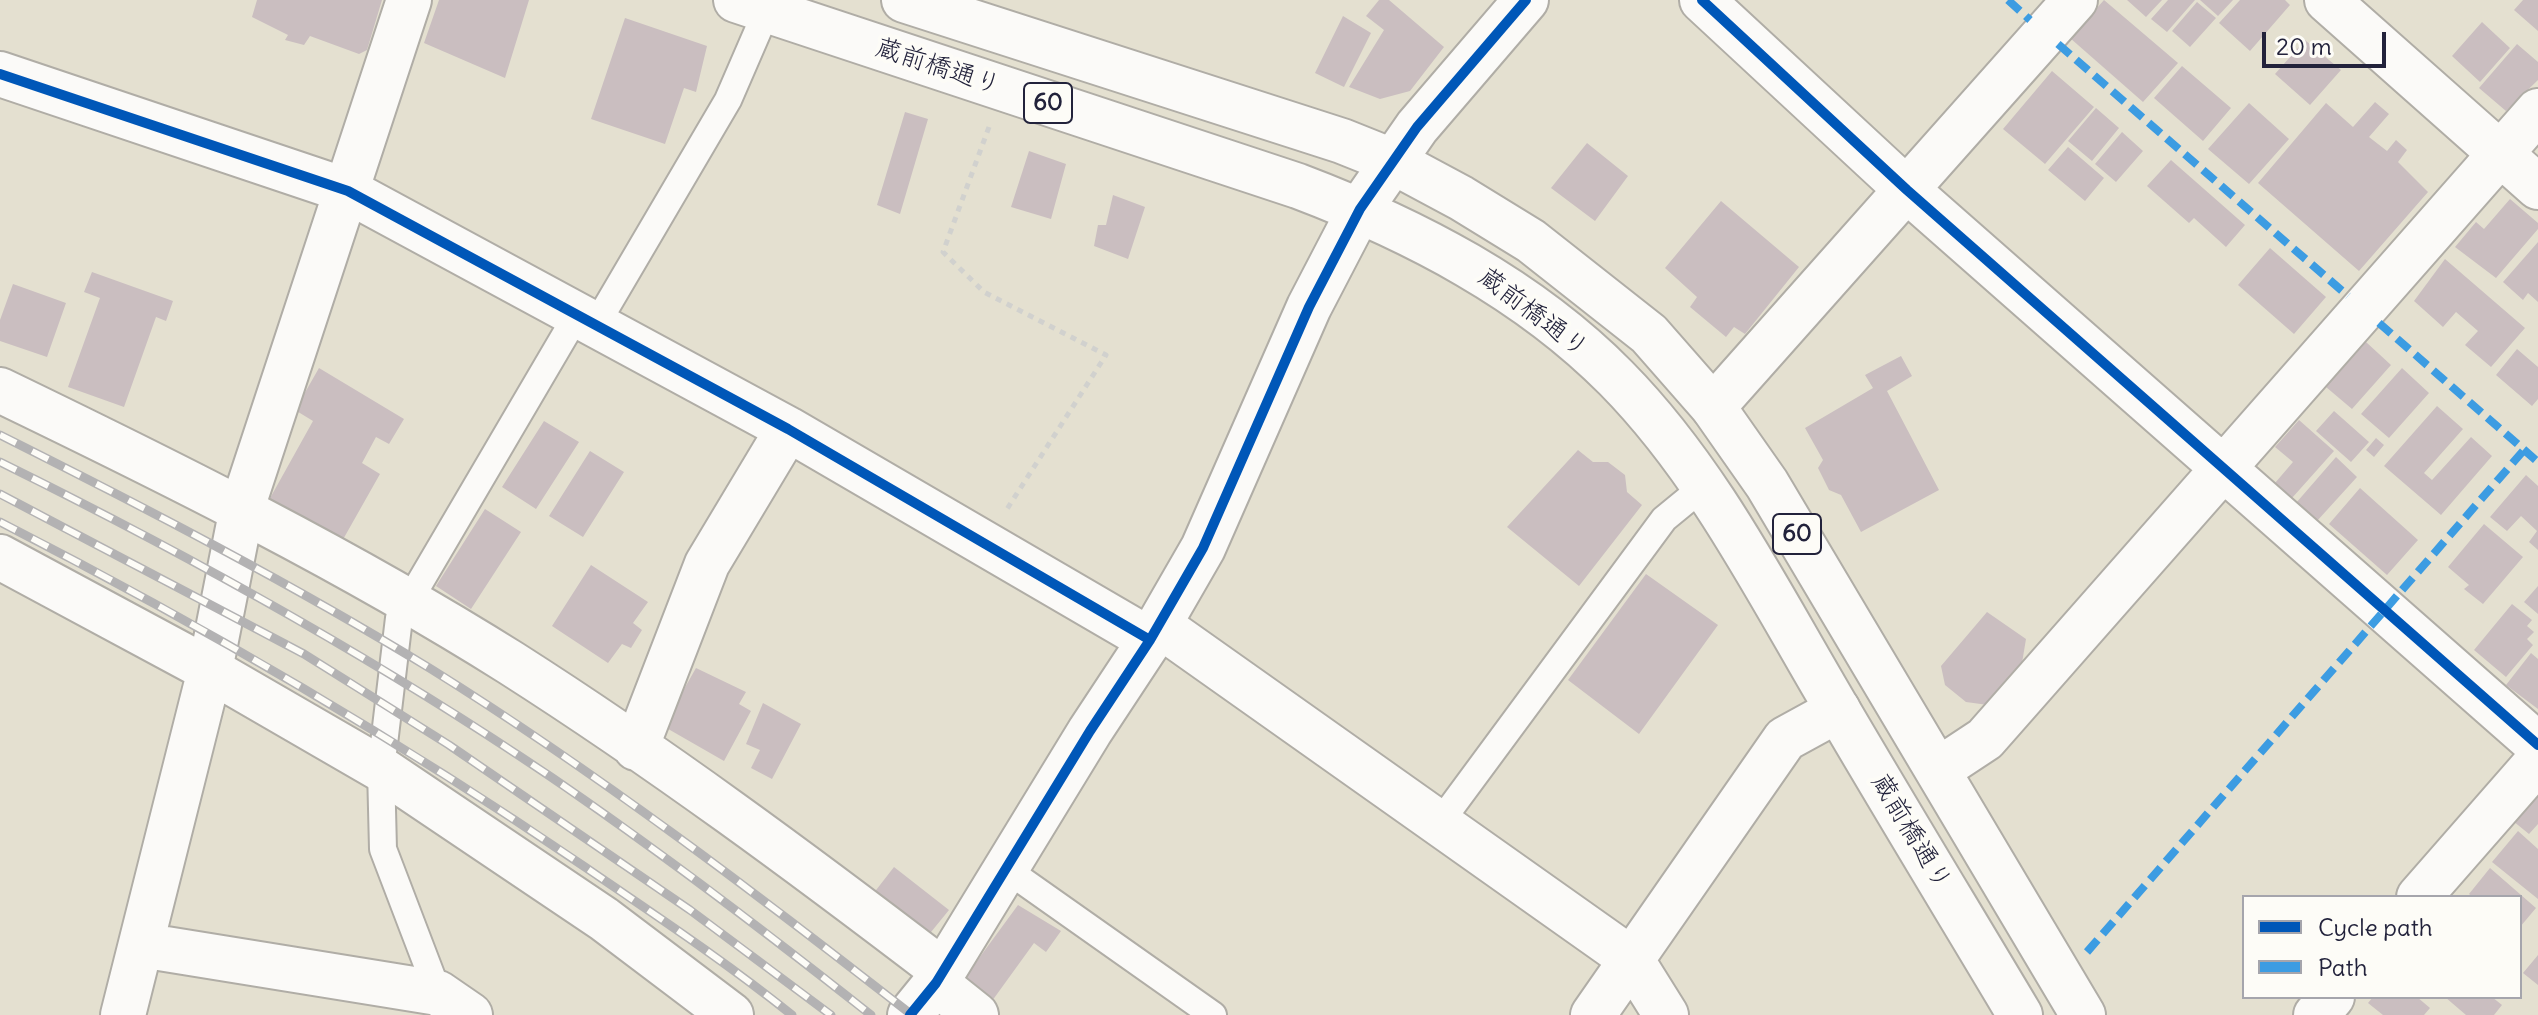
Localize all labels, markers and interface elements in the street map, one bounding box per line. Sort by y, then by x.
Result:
scale bar [2266,16,2390,66]
text: 20 m [2276,31,2332,61]
street label: 蔵前橋通り [871,32,1005,102]
road number: 60 [1024,83,1072,123]
street label: 蔵前橋通り [1472,261,1594,365]
road number: 60 [1773,514,1821,554]
street label: 蔵前橋通り [1864,768,1958,896]
legend [2242,895,2522,999]
text: Cycle path [2318,912,2433,942]
text: Path [2318,952,2368,982]

